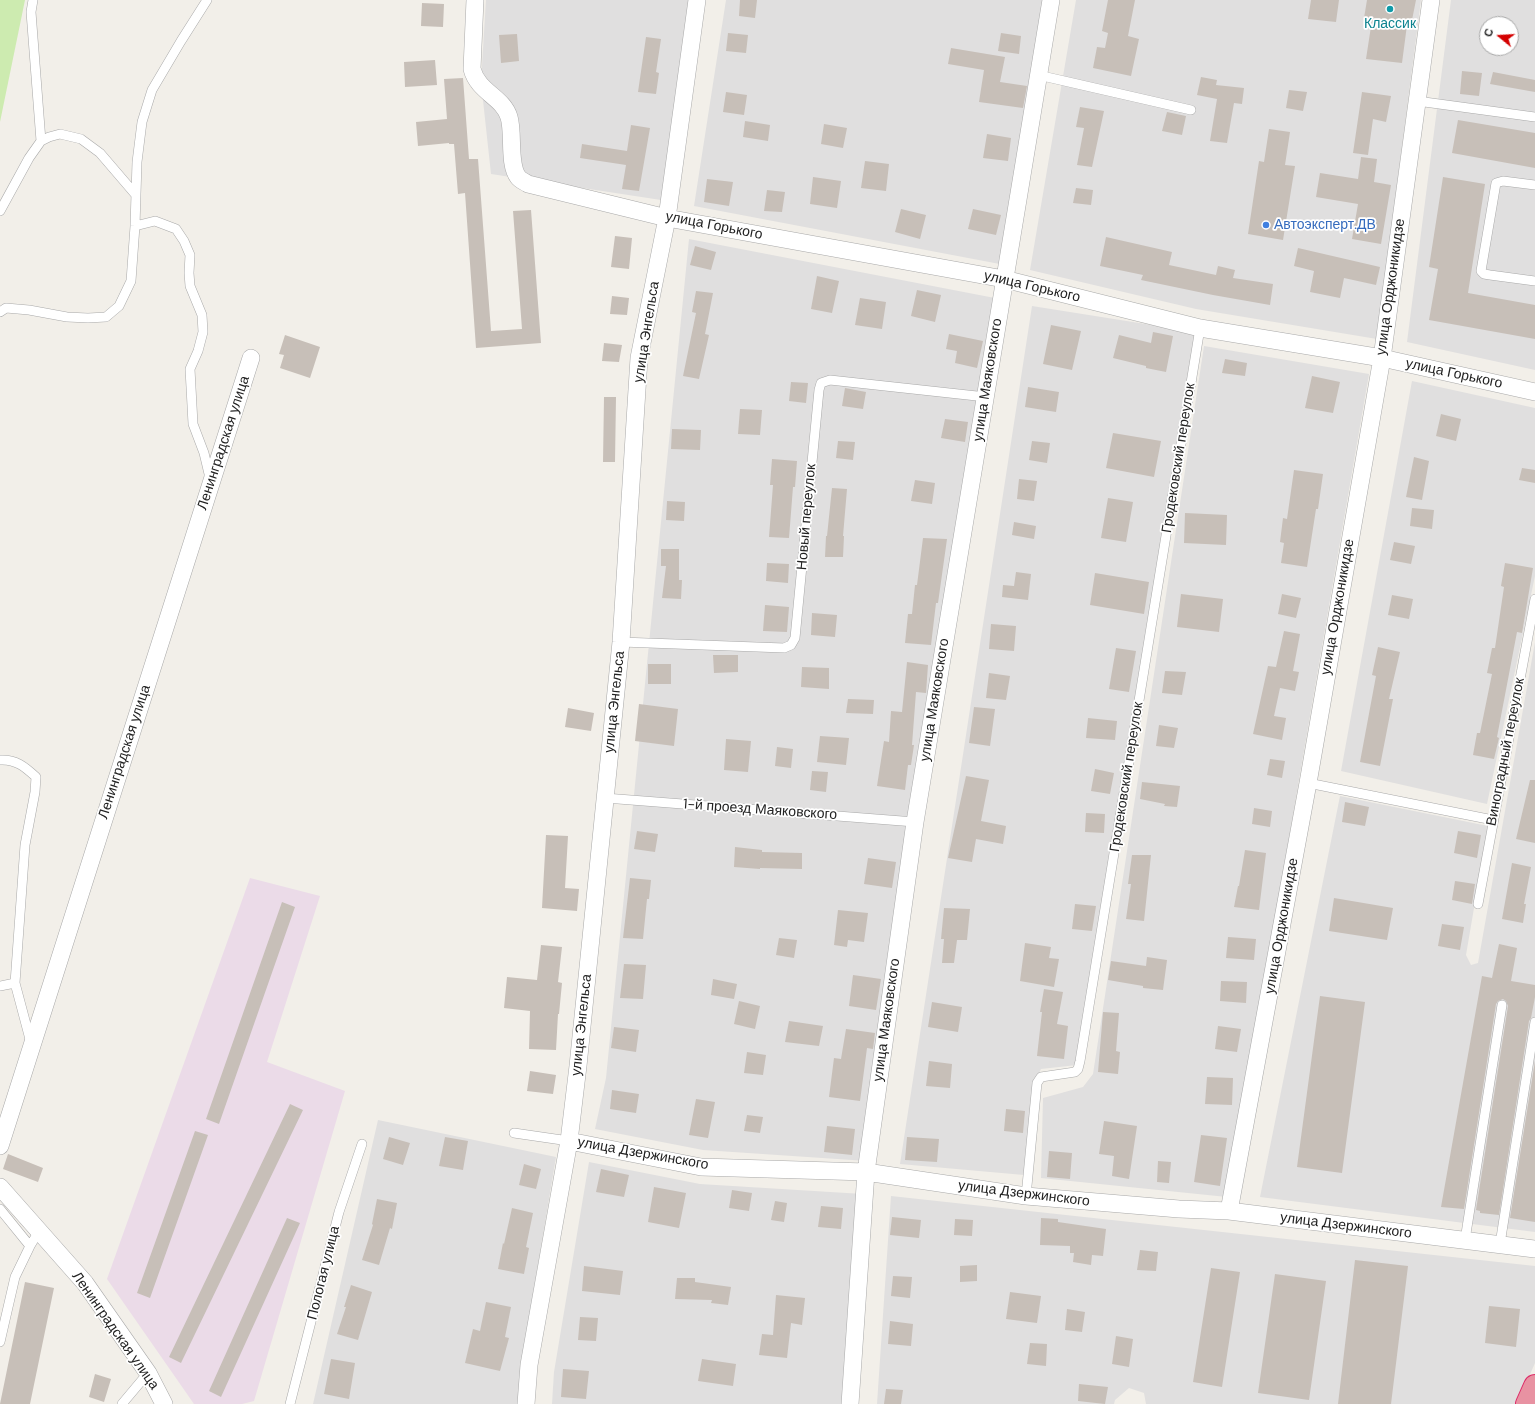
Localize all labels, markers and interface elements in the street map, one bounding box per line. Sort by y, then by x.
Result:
marker: Классик [1385,4,1395,14]
place label: Классик [1364,16,1416,32]
north arrow [1479,16,1519,56]
text: С [1481,27,1496,39]
street label: улица Горького [664,208,764,244]
place label: Автоэксперт.ДВ [1274,217,1376,233]
street label: улица Орджоникидзе [1373,218,1409,356]
marker: Автоэксперт.ДВ [1261,220,1271,230]
street label: улица Горького [982,268,1082,306]
street label: улица Энгельса [631,280,663,384]
street label: улица Маяковского [970,317,1006,443]
street label: улица Горького [1404,356,1504,392]
street label: Ленинградская улица [194,374,254,512]
street label: Гродековский переулок [1159,382,1199,534]
street label: Новый переулок [794,463,820,571]
street label: улица Орджоникидзе [1318,538,1358,676]
street label: улица Маяковского [917,637,953,763]
street label: улица Энгельса [601,650,629,754]
street label: Виноградный переулок [1483,676,1529,828]
street label: Ленинградская улица [95,683,155,821]
street label: Гродековский переулок [1107,701,1147,853]
street label: 1-й проезд Маяковского [682,796,838,824]
street label: улица Орджоникидзе [1262,857,1302,995]
street label: улица Маяковского [870,957,904,1083]
street label: улица Энгельса [568,973,596,1077]
street label: улица Дзержинского [576,1134,710,1174]
street label: улица Дзержинского [957,1178,1091,1210]
street label: улица Дзержинского [1279,1210,1413,1242]
street label: Пологая улица [304,1224,344,1322]
street label: Ленинградская улица [68,1269,162,1393]

